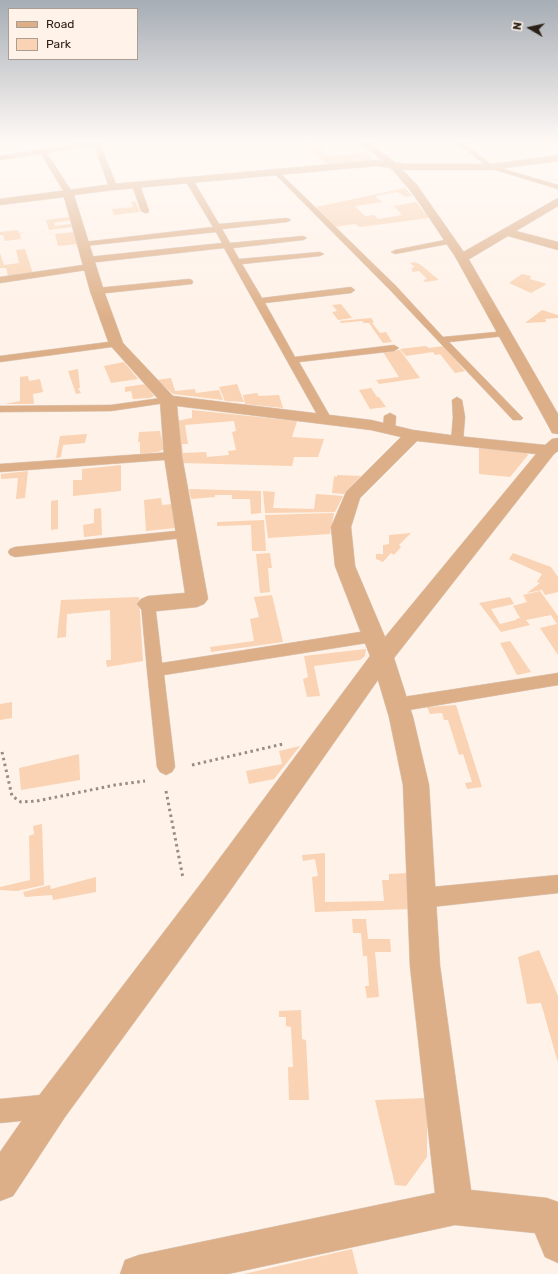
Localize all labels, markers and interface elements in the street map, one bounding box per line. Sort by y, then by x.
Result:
legend [8,8,138,60]
north arrow [510,8,550,48]
text: Road [46,17,74,31]
text: N [511,21,525,31]
text: Park [46,37,71,51]

